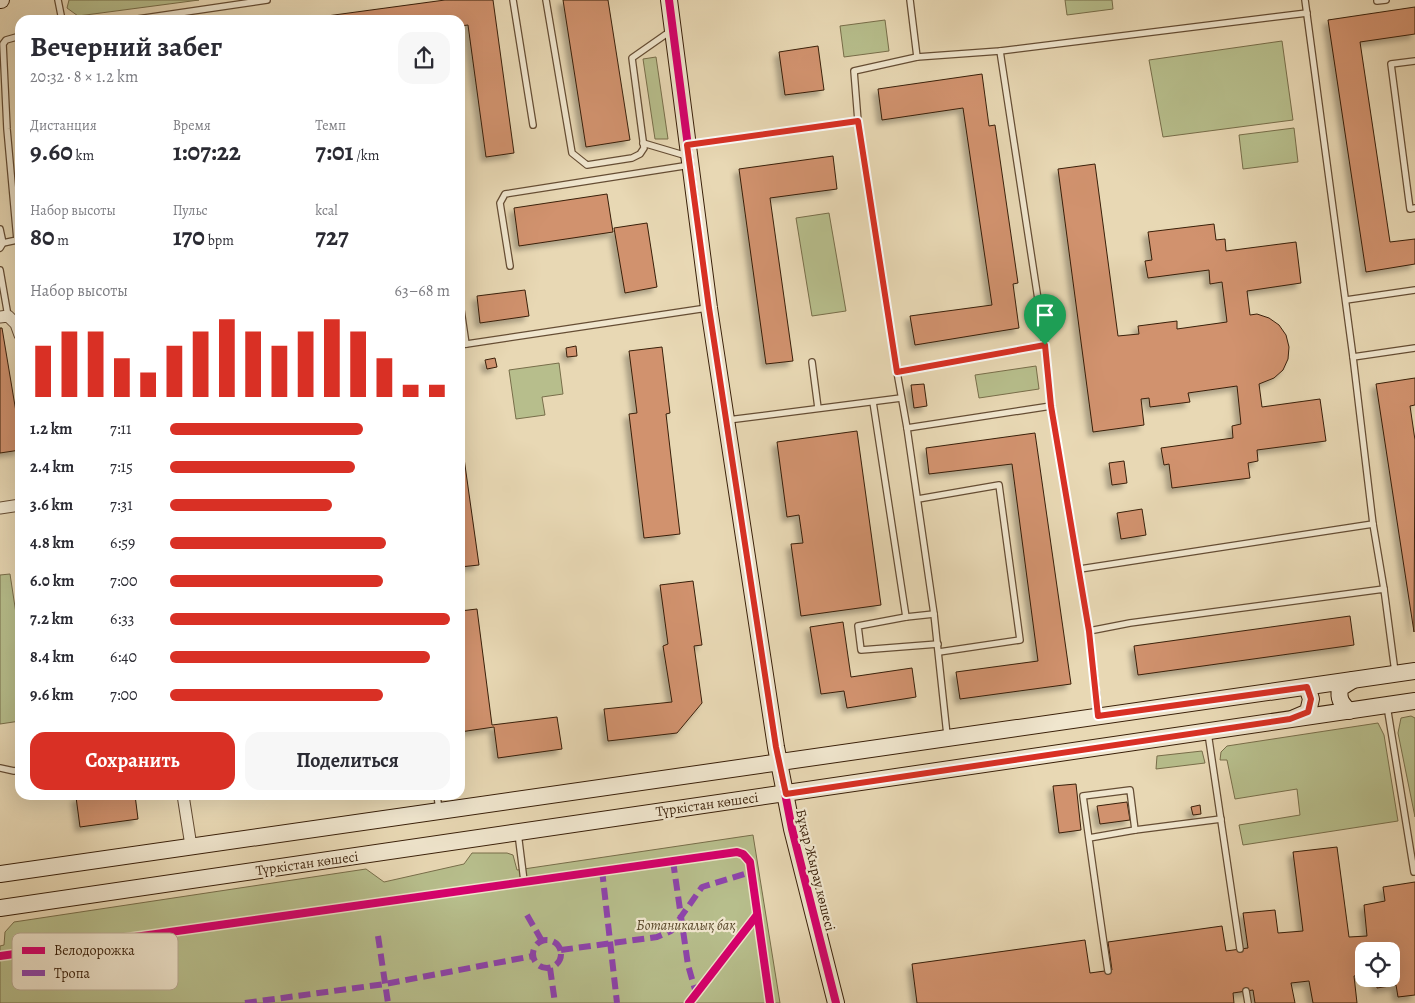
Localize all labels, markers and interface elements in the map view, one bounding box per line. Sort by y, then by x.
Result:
text: Вечерний забег [30,28,222,66]
button: share [398,32,450,84]
text: 20:32 · 8 × 1.2 km [30,66,138,88]
text: Дистанция [30,116,97,135]
text: Время [173,116,211,135]
text: Темп [315,116,346,135]
text: 9.60 [30,135,73,169]
text: 1:07:22 [173,135,241,169]
text: 7:01 [315,135,353,169]
text: km [73,146,94,165]
text: /km [353,146,379,165]
text: Набор высоты [30,201,116,220]
text: Пульс [173,201,208,220]
text: kcal [315,201,338,220]
text: 80 [30,220,55,254]
text: 170 [173,220,205,254]
text: 727 [315,220,349,254]
text: m [55,231,69,250]
text: bpm [205,231,234,250]
text: Набор высоты [30,280,128,302]
text: 63–68 m [395,280,450,302]
pin [1024,294,1066,345]
icon: arrive [1031,301,1059,329]
text: 1.2 km [30,418,72,440]
text: 7:11 [110,418,131,440]
text: 2.4 km [30,456,74,478]
text: 7:15 [110,456,133,478]
text: 3.6 km [30,494,73,516]
text: 7:31 [110,494,133,516]
text: 4.8 km [30,532,74,554]
text: 6:59 [110,532,135,554]
text: 6.0 km [30,570,74,592]
text: 7:00 [110,570,138,592]
text: 7.2 km [30,608,73,630]
text: 6:33 [110,608,135,630]
text: 8.4 km [30,646,74,668]
text: 6:40 [110,646,137,668]
text: 9.6 km [30,684,74,706]
text: 7:00 [110,684,138,706]
button: Сохранить [30,732,235,790]
button: Поделиться [245,732,450,790]
street label: Түркістан көшесі [654,788,760,821]
street label: Бұқар Жырау көшесі [791,807,840,933]
street label: Түркістан көшесі [254,847,360,880]
park label: Ботаникалық бақ [636,916,736,935]
legend [12,933,178,990]
text: Велодорожка [54,941,135,960]
map controls [1355,942,1400,987]
button: locate [1355,942,1400,987]
text: Тропа [54,964,91,983]

